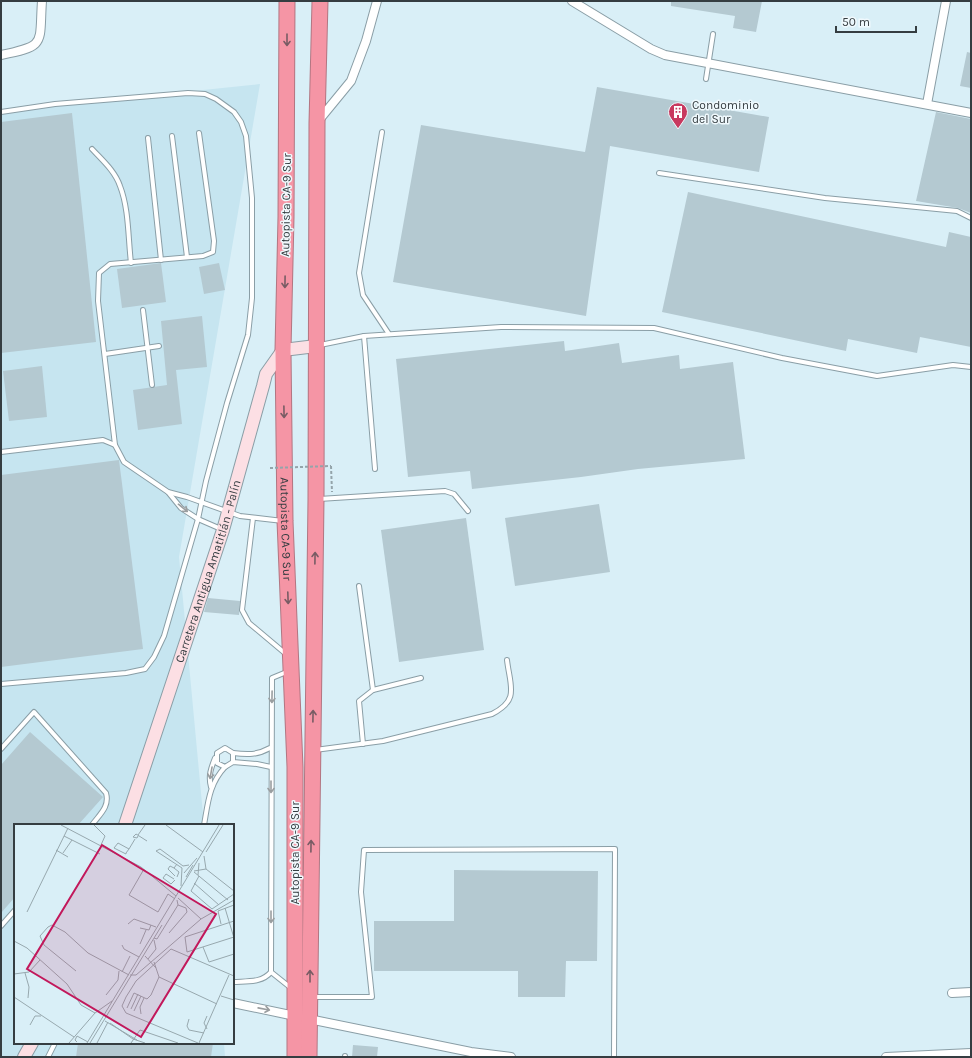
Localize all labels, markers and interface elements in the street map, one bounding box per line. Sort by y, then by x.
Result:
scale bar [836,8,916,34]
text: 50 m [842,15,870,29]
one-way arrow [283,33,291,46]
place label: Condominio del Sur [692,98,759,126]
building icon: Condominio del Sur [667,101,689,129]
street label: Autopista CA-9 Sur [278,153,294,257]
one-way arrow [281,275,289,288]
one-way arrow [280,405,288,418]
street label: Autopista CA-9 Sur [277,477,294,582]
street label: Carretera Antigua Amatitlán - Palín [172,478,244,664]
one-way arrow [178,504,188,513]
one-way arrow [311,552,319,565]
one-way arrow [284,591,292,604]
one-way arrow [268,690,275,703]
one-way arrow [309,710,317,723]
one-way arrow [206,766,214,779]
one-way arrow [267,780,275,793]
street label: Autopista CA-9 Sur [288,801,302,905]
inset map [14,824,234,1044]
one-way arrow [307,840,315,853]
one-way arrow [267,910,275,923]
one-way arrow [306,970,314,983]
one-way arrow [257,1006,270,1014]

